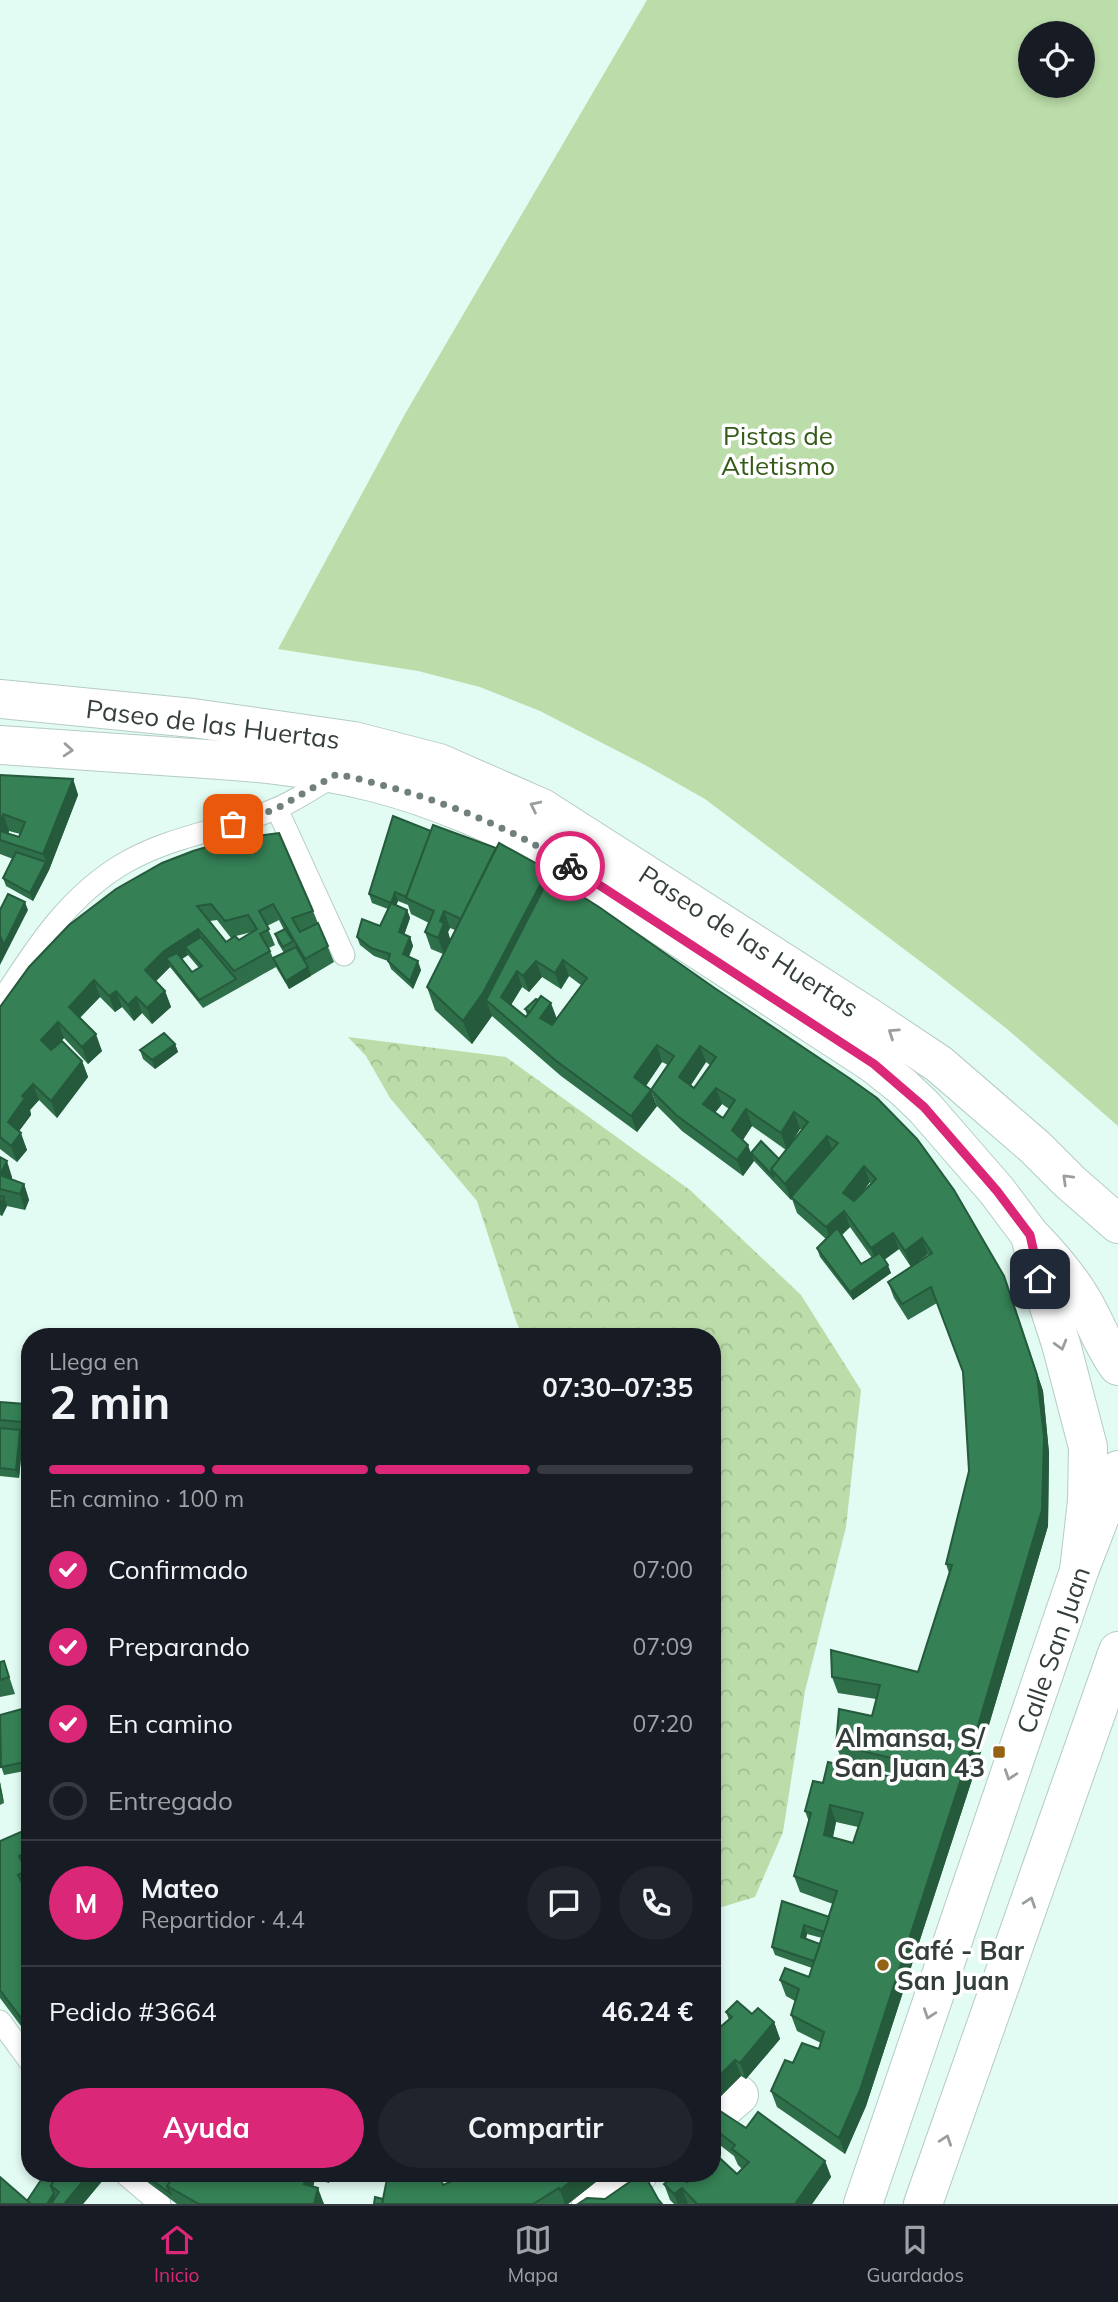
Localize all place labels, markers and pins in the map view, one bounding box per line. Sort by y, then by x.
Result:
pin [203,794,263,854]
pin [1010,1249,1070,1309]
place label: Almansa, S/ San Juan 43 [834,1721,986,1784]
marker: Almansa, S/ San Juan 43 [991,1744,1007,1760]
place label: Café - Bar San Juan [897,1934,1025,1997]
marker: Café - Bar San Juan [875,1957,891,1973]

